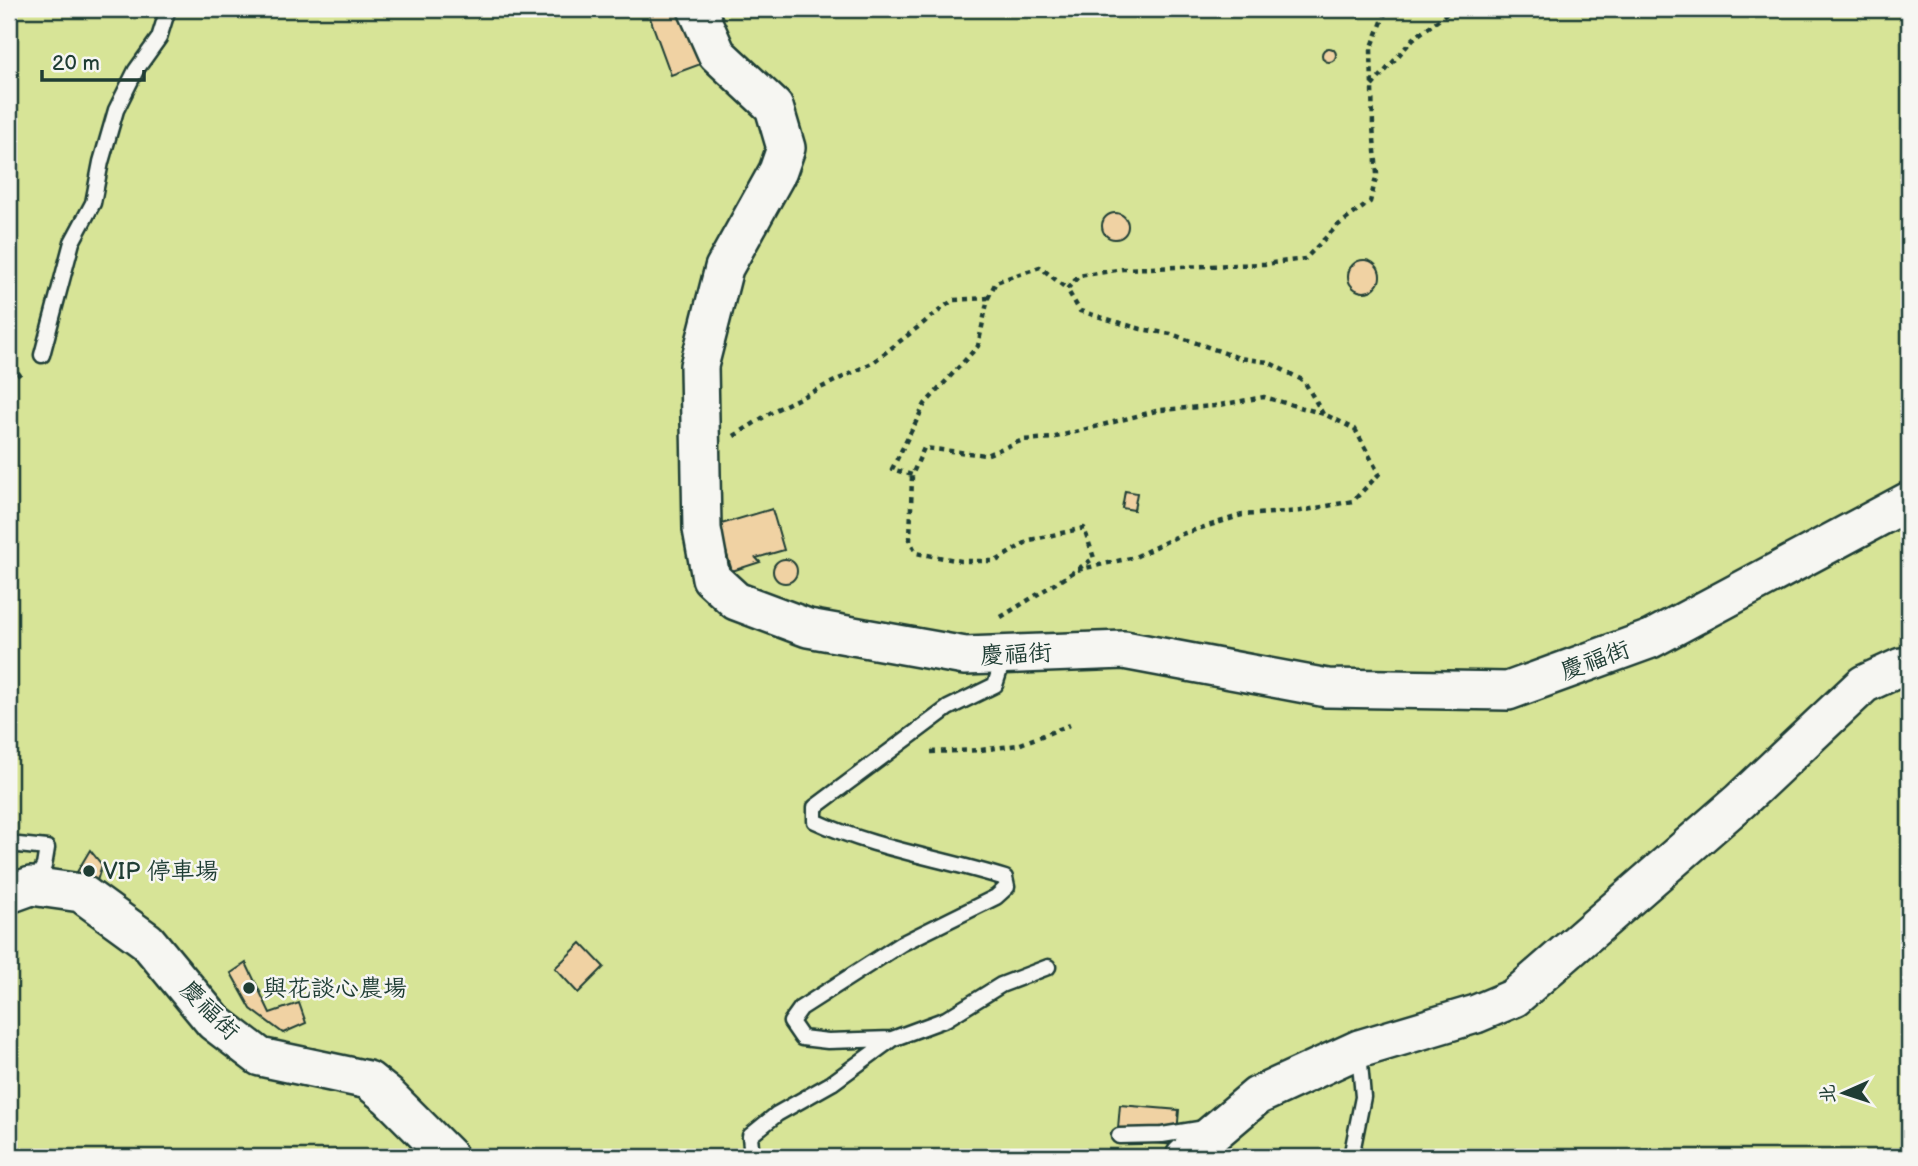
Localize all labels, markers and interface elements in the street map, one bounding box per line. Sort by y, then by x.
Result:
scale bar [42,38,144,82]
text: 20 m [52,51,100,76]
street label: 慶福街 [1556,635,1634,686]
street label: 慶福街 [979,638,1053,671]
place label: VIP 停車場 [103,857,219,886]
marker: VIP 停車場 [81,863,97,879]
place label: 與花談心農場 [263,974,407,1003]
street label: 慶福街 [174,975,245,1046]
marker: 與花談心農場 [241,980,257,996]
north arrow [1810,1058,1880,1128]
text: 北 [1817,1084,1841,1104]

